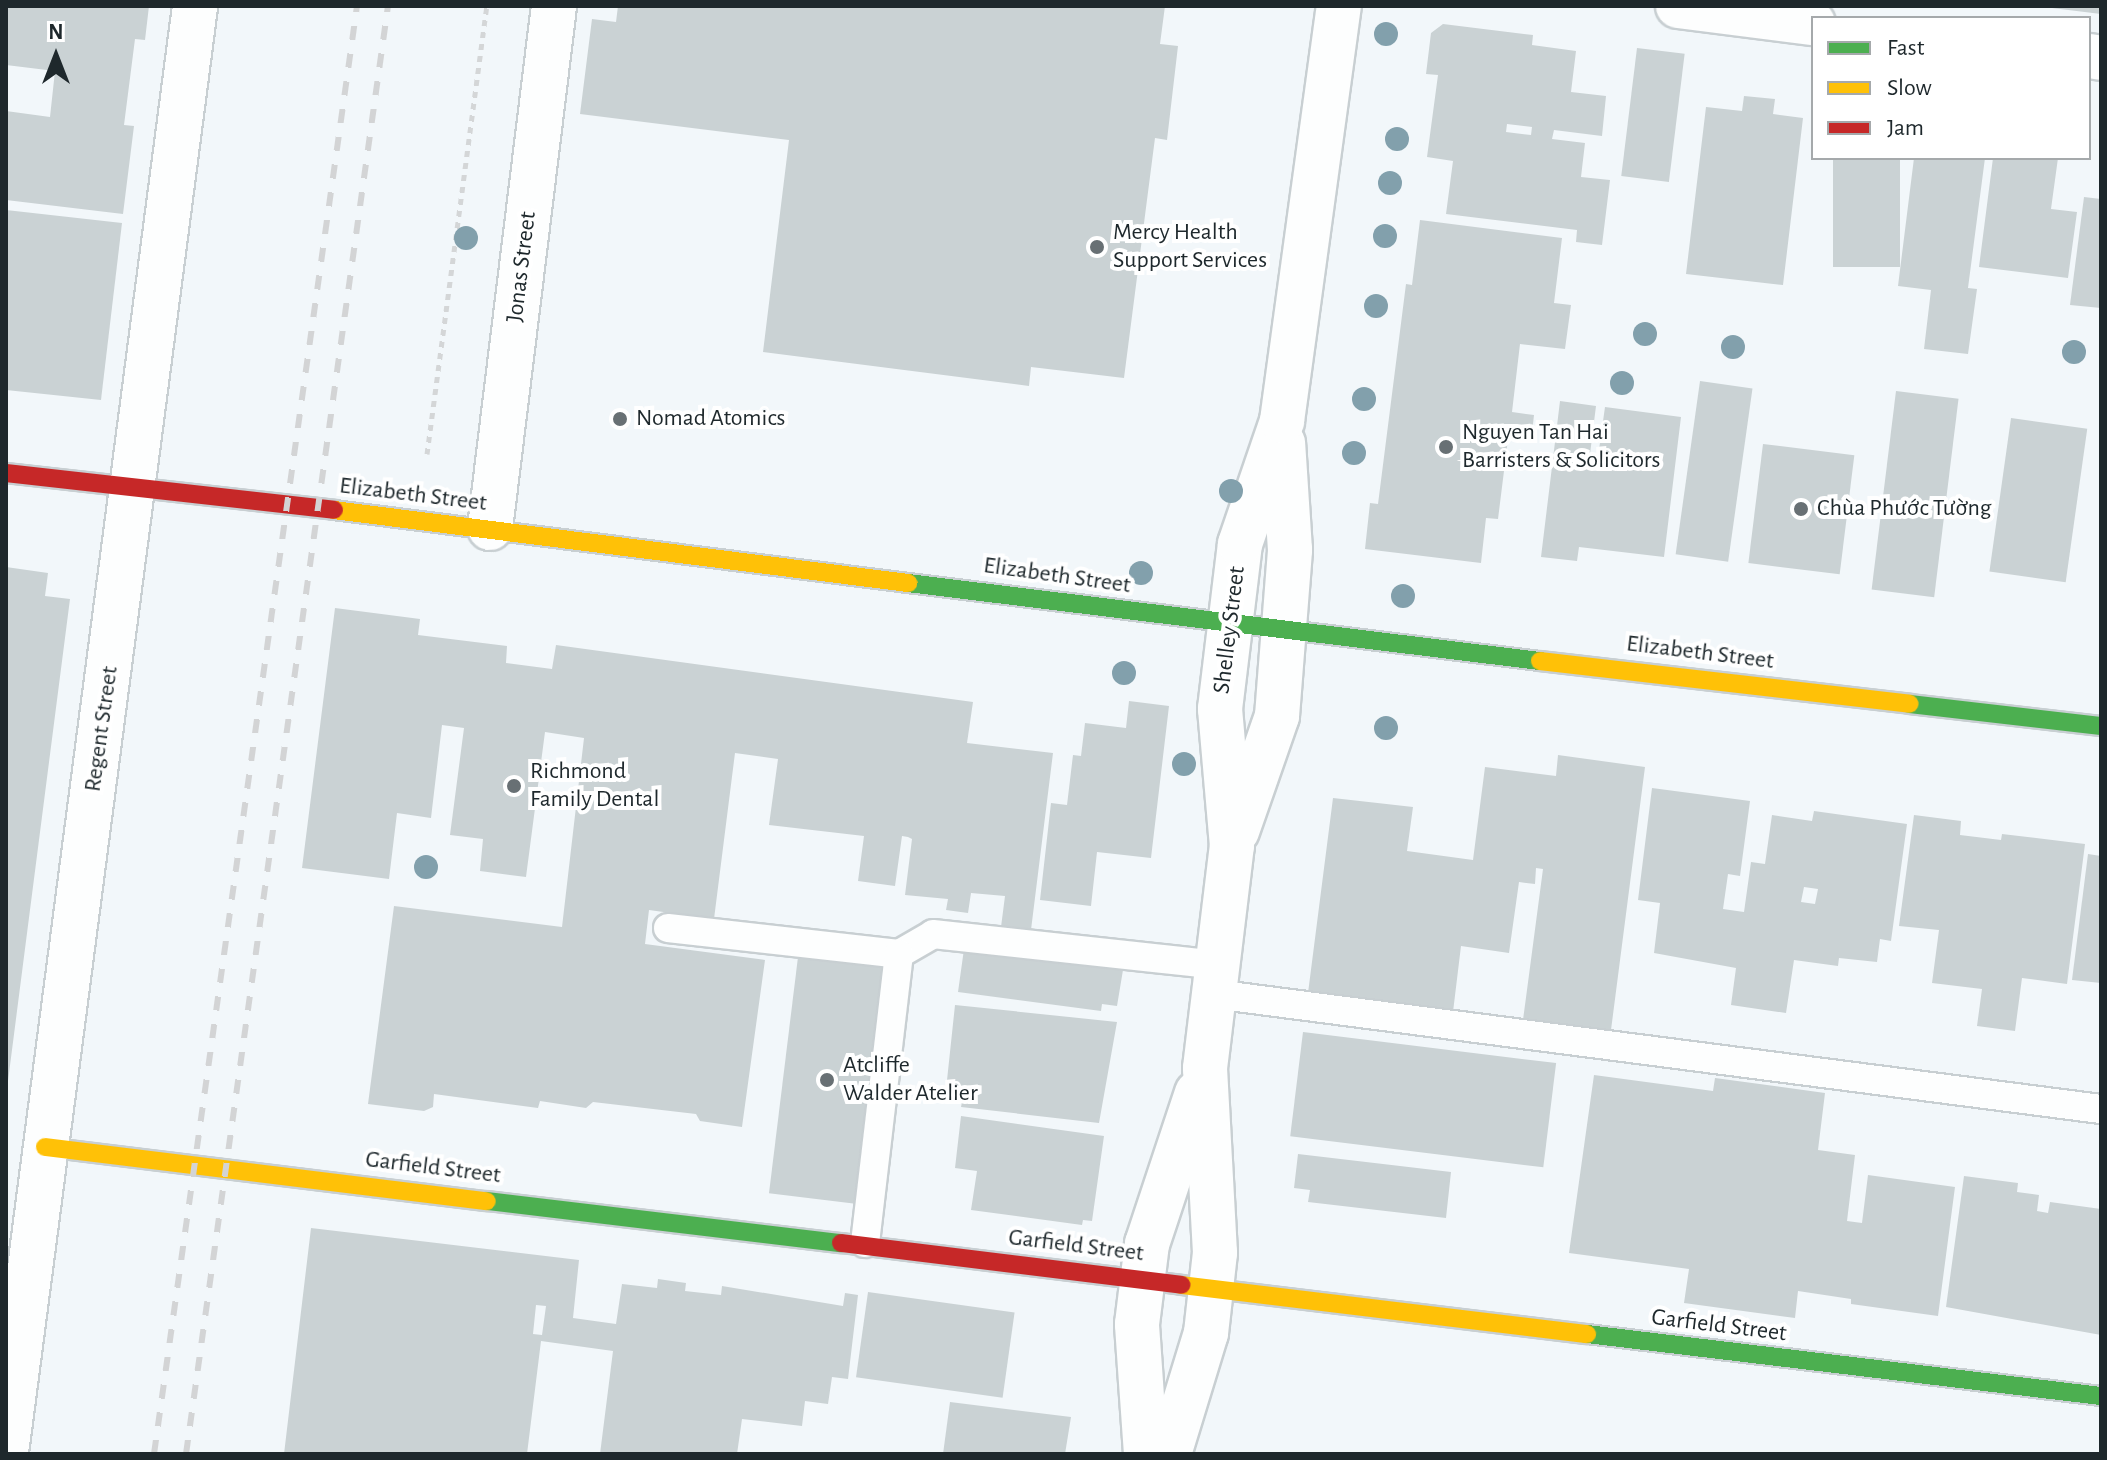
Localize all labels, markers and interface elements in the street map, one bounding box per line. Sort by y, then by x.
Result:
north arrow [16,16,96,96]
legend [1811,16,2091,160]
text: N [48,21,64,43]
text: Fast [1887,36,1924,60]
text: Slow [1887,76,1932,100]
text: Jam [1887,116,1924,140]
street label: Jonas Street [501,210,543,324]
place label: Mercy Health Support Services [1113,219,1267,275]
marker: Mercy Health Support Services [1088,238,1106,256]
place label: Nomad Atomics [636,405,785,433]
marker: Nomad Atomics [611,410,629,428]
place label: Nguyen Tan Hai Barristers & Solicitors [1462,419,1660,475]
marker: Nguyen Tan Hai Barristers & Solicitors [1437,438,1455,456]
street label: Elizabeth Street [338,472,488,518]
place label: Chùa Phước Tường [1817,495,1991,523]
marker: Chùa Phước Tường [1792,500,1810,518]
street label: Elizabeth Street [982,551,1132,601]
street label: Shelley Street [1208,565,1252,695]
street label: Elizabeth Street [1625,630,1775,676]
street label: Regent Street [79,664,125,794]
place label: Richmond Family Dental [530,758,659,814]
marker: Richmond Family Dental [505,777,523,795]
place label: Atcliffe Walder Atelier [843,1052,978,1108]
marker: Atcliffe Walder Atelier [818,1071,836,1089]
street label: Garfield Street [364,1145,502,1191]
street label: Garfield Street [1007,1223,1145,1269]
street label: Garfield Street [1650,1303,1788,1349]

